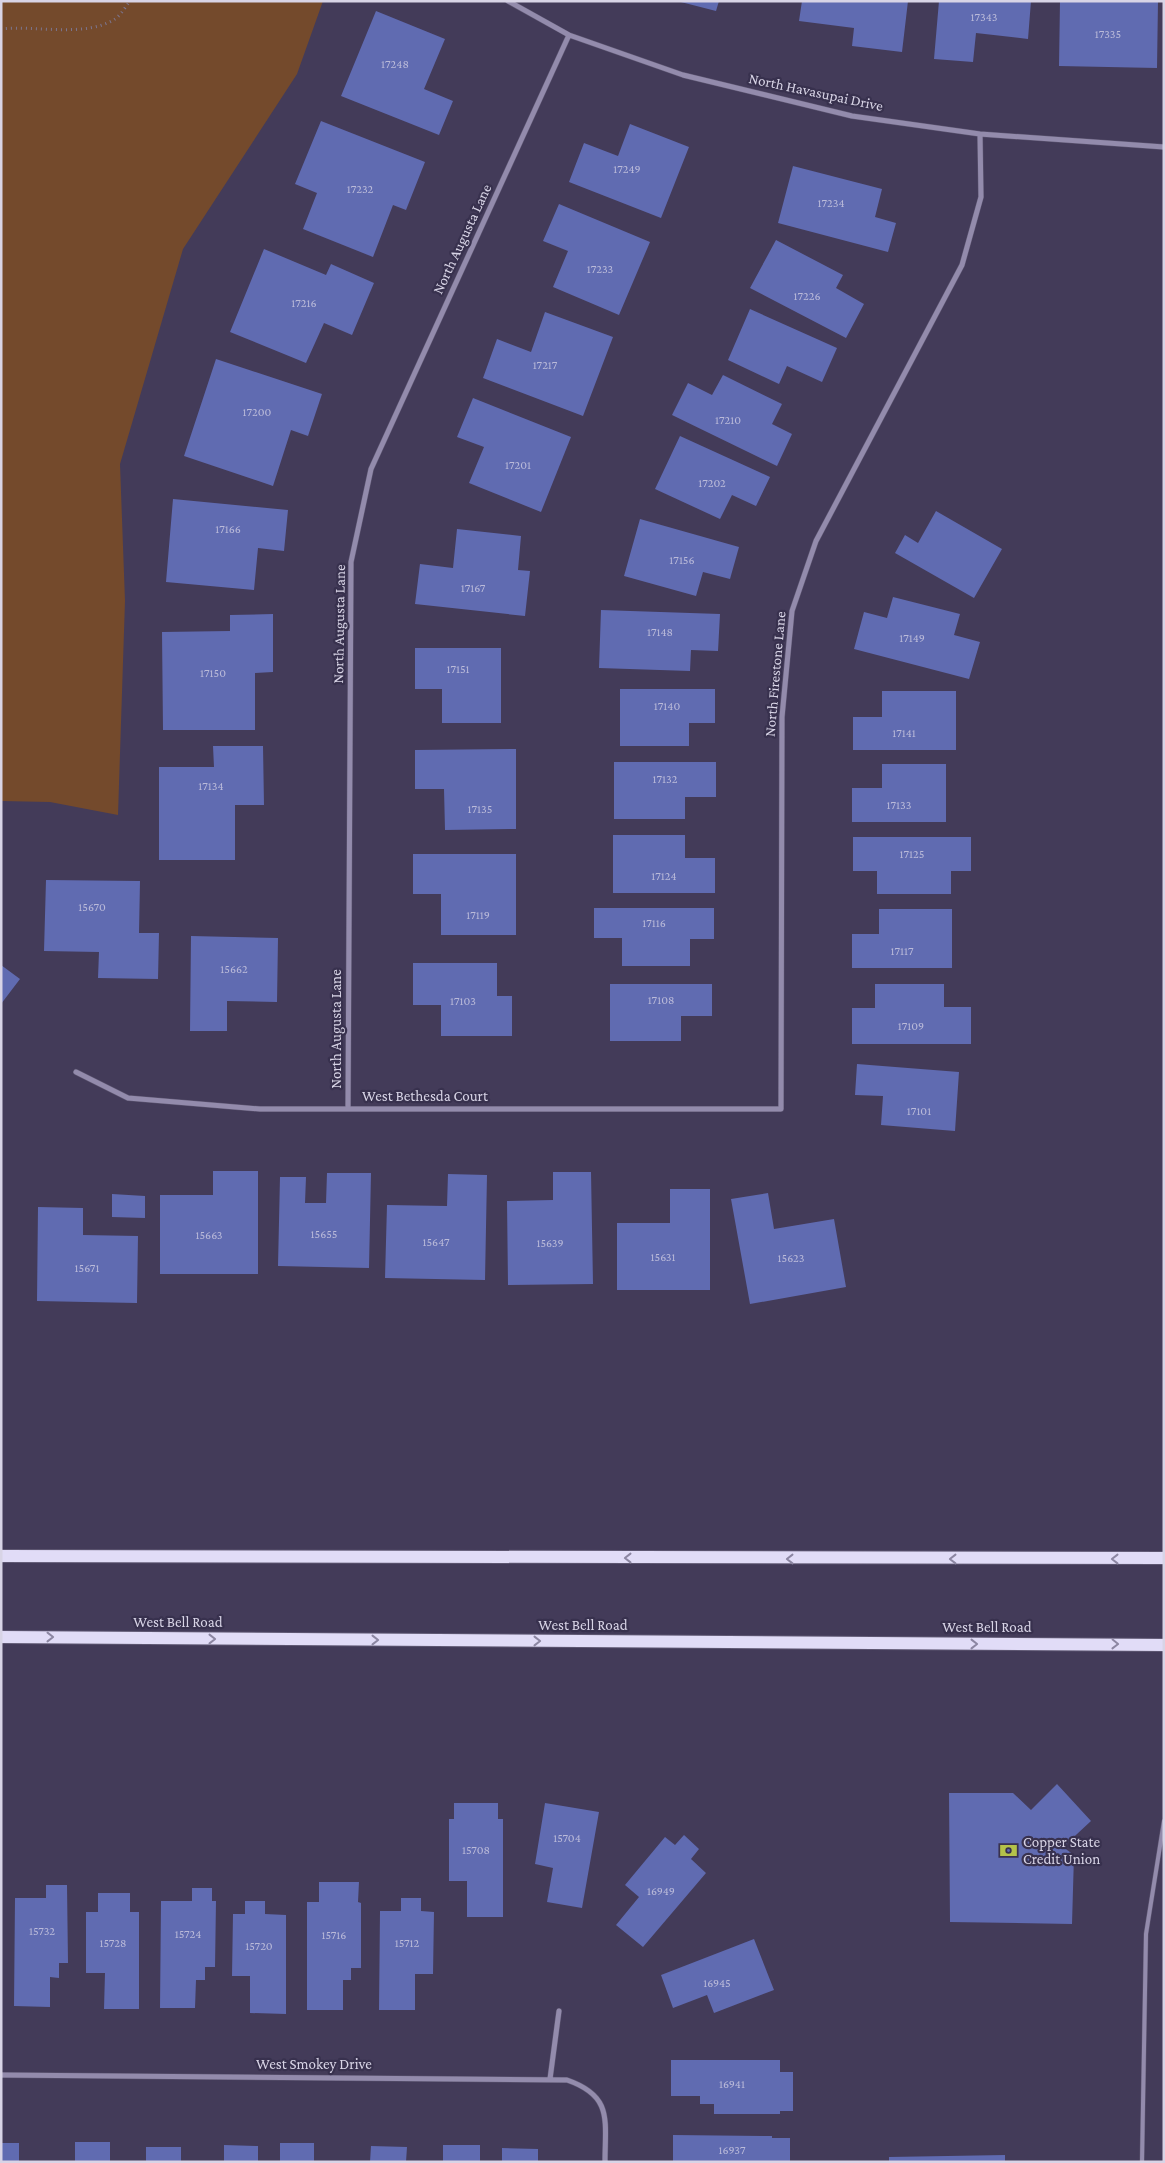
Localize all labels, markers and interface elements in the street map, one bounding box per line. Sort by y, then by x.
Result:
house number: 17343 [971,10,998,24]
house number: 17335 [1095,27,1121,41]
house number: 17248 [381,57,409,71]
street label: North Havasupai Drive [747,70,885,115]
house number: 17249 [613,162,641,176]
street label: North Augusta Lane [429,181,496,297]
house number: 17232 [347,182,374,196]
house number: 17234 [817,196,845,210]
house number: 17233 [587,262,614,276]
house number: 17226 [794,289,821,303]
house number: 17216 [291,296,317,310]
house number: 17217 [533,358,558,372]
house number: 17200 [243,405,272,419]
house number: 17210 [715,413,741,427]
house number: 17201 [505,458,531,472]
house number: 17202 [698,476,726,490]
house number: 17166 [215,522,241,536]
house number: 17156 [669,553,695,567]
street label: North Augusta Lane [330,564,349,684]
house number: 17167 [461,581,486,595]
street label: North Firestone Lane [762,610,788,737]
house number: 17148 [647,625,673,639]
house number: 17149 [899,631,925,645]
house number: 17151 [446,662,470,676]
house number: 17150 [200,666,226,680]
house number: 17140 [654,699,680,713]
house number: 17141 [892,726,916,740]
house number: 17132 [653,772,678,786]
house number: 17134 [198,779,224,793]
house number: 17133 [887,798,912,812]
house number: 17135 [468,802,492,816]
house number: 17125 [900,847,924,861]
house number: 17124 [651,869,677,883]
house number: 15670 [78,900,106,914]
house number: 17119 [466,908,490,922]
house number: 17116 [642,916,666,930]
house number: 17117 [890,944,914,958]
house number: 15662 [220,962,248,976]
street label: North Augusta Lane [328,969,345,1089]
house number: 17108 [648,993,674,1007]
house number: 17103 [450,994,476,1008]
house number: 17109 [898,1019,924,1033]
street label: West Bethesda Court [362,1088,489,1104]
house number: 17101 [907,1104,931,1118]
house number: 15655 [311,1227,337,1241]
house number: 15663 [195,1228,223,1242]
house number: 15647 [422,1235,450,1249]
house number: 15639 [536,1236,564,1250]
house number: 15631 [651,1250,676,1264]
house number: 15623 [778,1251,805,1265]
house number: 15671 [75,1261,99,1275]
one-way arrow [623,1553,631,1563]
one-way arrow [786,1554,794,1564]
one-way arrow [948,1554,956,1564]
one-way arrow [1111,1554,1118,1564]
street label: West Bell Road [133,1614,223,1630]
street label: West Bell Road [538,1617,628,1633]
street label: West Bell Road [942,1619,1032,1635]
one-way arrow [46,1632,54,1643]
one-way arrow [209,1634,217,1644]
one-way arrow [372,1635,379,1645]
one-way arrow [534,1636,542,1646]
one-way arrow [970,1639,978,1649]
one-way arrow [1112,1639,1119,1649]
house number: 15704 [553,1831,581,1845]
place label: Copper State Credit Union [1023,1834,1100,1867]
bank icon: Copper State Credit Union [999,1841,1019,1861]
house number: 15708 [462,1843,490,1857]
house number: 16949 [647,1884,675,1898]
house number: 15732 [29,1924,55,1938]
house number: 15724 [175,1927,201,1941]
house number: 15716 [322,1928,346,1942]
house number: 15728 [100,1936,127,1950]
house number: 15712 [395,1936,420,1950]
house number: 15720 [245,1939,273,1953]
house number: 16945 [703,1976,731,1990]
street label: West Smokey Drive [256,2056,372,2073]
house number: 16941 [719,2077,745,2091]
house number: 16937 [719,2143,746,2157]

